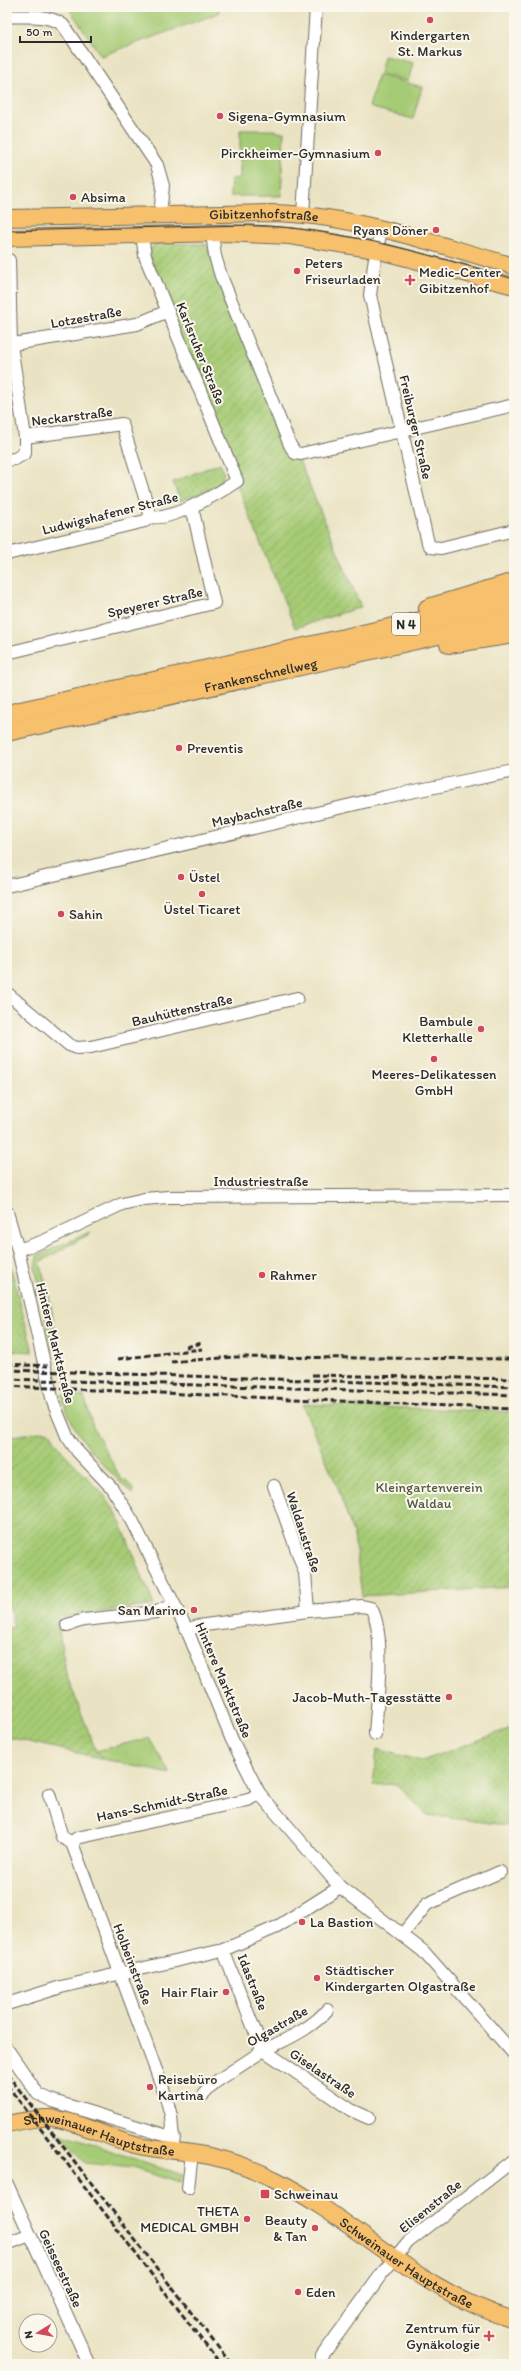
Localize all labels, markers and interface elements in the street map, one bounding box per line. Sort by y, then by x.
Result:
marker: Kindergarten St. Markus [425,15,435,25]
scale bar [20,18,91,44]
text: 50 m [26,25,52,39]
place label: Kindergarten St. Markus [390,27,470,60]
place label: Sigena-Gymnasium [228,108,346,125]
marker: Sigena-Gymnasium [215,111,225,121]
place label: Pirckheimer-Gymnasium [221,145,371,162]
marker: Pirckheimer-Gymnasium [373,148,383,158]
place label: Absima [81,189,126,206]
marker: Absima [68,192,78,202]
street label: Gibitzenhofstraße [209,205,320,226]
place label: Ryans Döner [353,222,429,239]
marker: Ryans Döner [431,225,441,235]
place label: Peters Friseurladen [305,255,381,288]
place label: Medic-Center Gibitzenhof [419,264,502,297]
marker: Peters Friseurladen [292,266,302,276]
marker: Medic-Center Gibitzenhof [404,274,416,286]
street label: Karlsruher Straße [172,300,229,407]
street label: Lotzestraße [49,303,123,332]
street label: Freiburger Straße [395,373,436,481]
street label: Neckarstraße [30,403,114,430]
street label: Ludwigshafener Straße [40,488,180,539]
street label: Speyerer Straße [106,583,205,622]
road number: N 4 [392,613,420,635]
street label: Frankenschnellweg [203,654,320,696]
place label: Preventis [187,740,243,757]
marker: Preventis [174,743,184,753]
street label: Maybachstraße [210,794,304,831]
place label: Üstel [189,869,220,886]
marker: Üstel [176,872,186,882]
marker: Üstel Ticaret [197,889,207,899]
place label: Üstel Ticaret [164,901,240,918]
place label: Sahin [69,906,103,923]
marker: Sahin [56,909,66,919]
street label: Bauhüttenstraße [130,991,234,1030]
place label: Bambule Kletterhalle [402,1013,473,1046]
marker: Bambule Kletterhalle [476,1024,486,1034]
marker: Meeres-Delikatessen GmbH [429,1054,439,1064]
place label: Meeres-Delikatessen GmbH [371,1066,497,1099]
street label: Industriestraße [214,1173,309,1190]
place label: Rahmer [270,1267,317,1284]
marker: Rahmer [257,1270,267,1280]
street label: Hintere Marktstraße [32,1281,79,1406]
park label: Kleingartenverein Waldau [375,1479,483,1512]
street label: Waldaustraße [282,1489,325,1575]
place label: San Marino [118,1602,186,1619]
marker: San Marino [189,1605,199,1615]
street label: Hintere Marktstraße [191,1620,256,1741]
place label: Jacob-Muth-Tagesstätte [292,1689,441,1706]
marker: Jacob-Muth-Tagesstätte [444,1692,454,1702]
street label: Hans-Schmidt-Straße [95,1781,229,1826]
place label: La Bastion [310,1914,373,1931]
marker: La Bastion [297,1917,307,1927]
street label: Holbeinstraße [109,1921,156,2008]
street label: Idastraße [234,1951,272,2013]
place label: Städtischer Kindergarten Olgastraße [325,1962,476,1995]
marker: Städtischer Kindergarten Olgastraße [312,1973,322,1983]
place label: Hair Flair [161,1984,218,2001]
marker: Hair Flair [221,1987,231,1997]
street label: Olgastraße [244,2002,311,2051]
street label: Giselastraße [286,2045,360,2102]
place label: Reisebüro Kartina [158,2071,217,2104]
marker: Reisebüro Kartina [145,2082,155,2092]
street label: Schweinauer Hauptstraße [22,2110,176,2160]
street label: Elisenstraße [396,2176,465,2237]
place label: Schweinau [274,2186,339,2203]
marker: Schweinau [259,2188,271,2200]
place label: THETA MEDICAL GMBH [140,2203,239,2236]
place label: Beauty & Tan [265,2212,307,2245]
marker: THETA MEDICAL GMBH [242,2214,252,2224]
street label: Schweinauer Hauptstraße [336,2214,476,2313]
marker: Beauty & Tan [310,2223,320,2233]
street label: Geisseestraße [35,2226,86,2310]
place label: Eden [306,2284,336,2301]
marker: Eden [293,2287,303,2297]
north arrow [18,2313,58,2353]
place label: Zentrum für Gynäkologie [406,2320,480,2353]
text: N [22,2330,36,2340]
marker: Zentrum für Gynäkologie [483,2330,495,2342]

